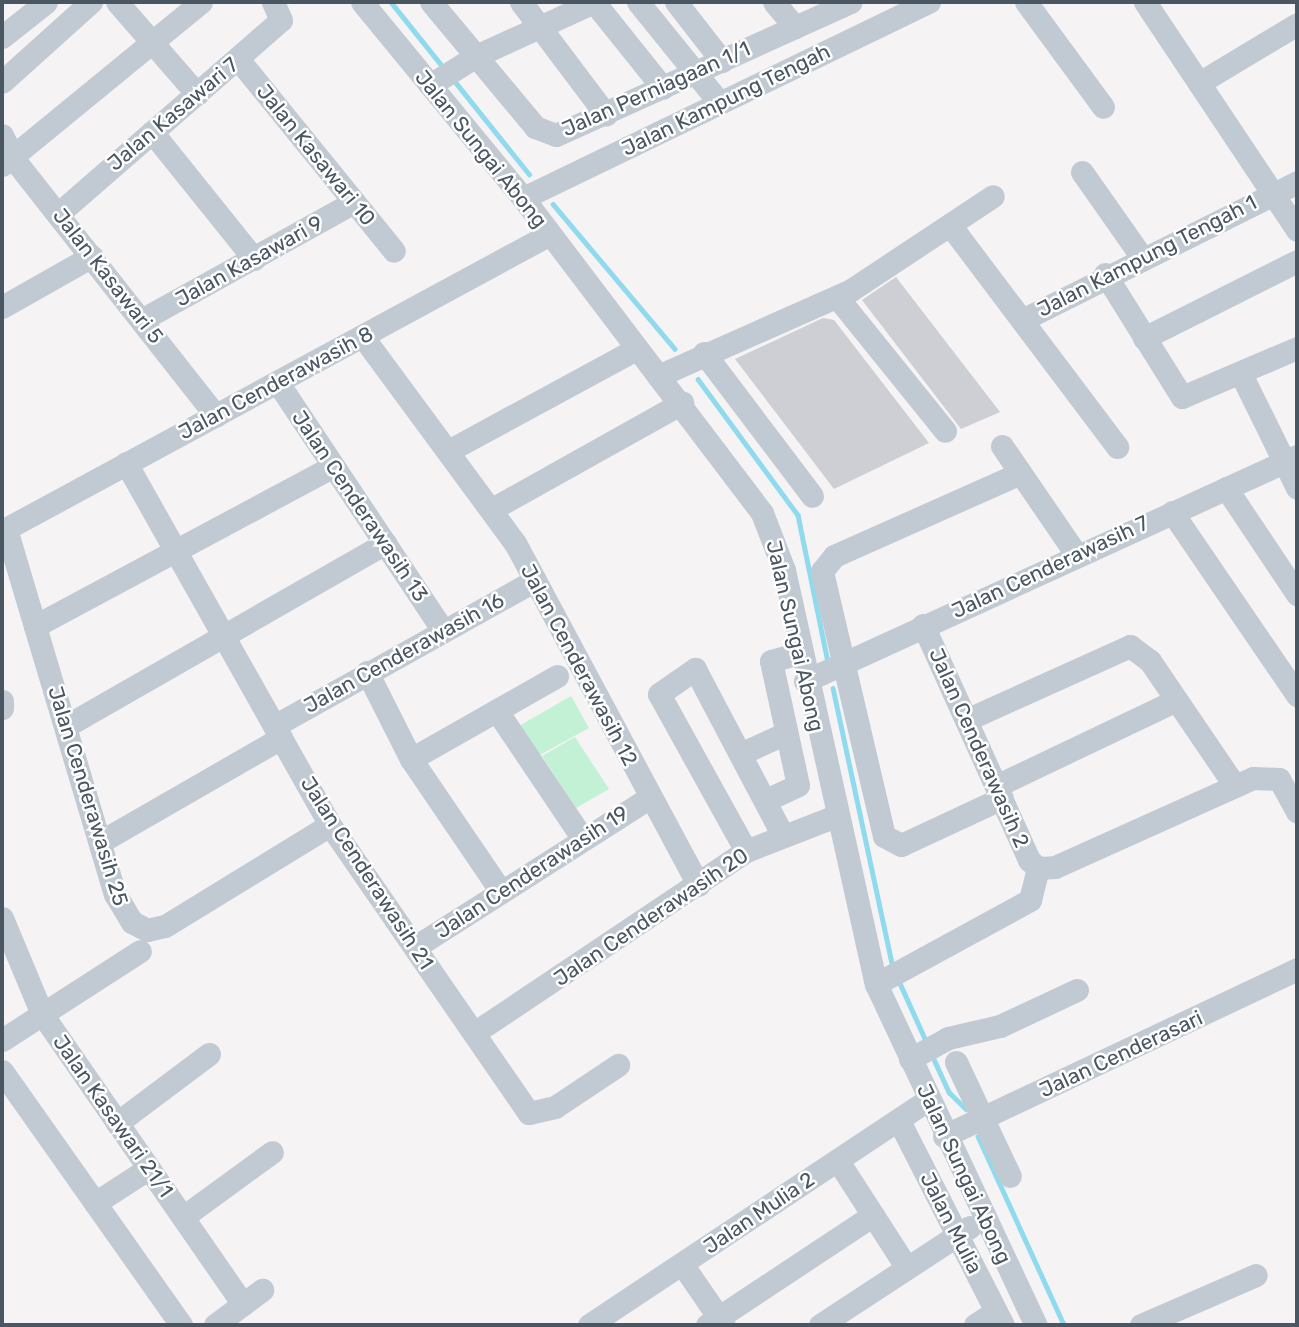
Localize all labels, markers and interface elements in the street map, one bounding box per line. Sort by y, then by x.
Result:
street label: Jalan Perniagaan 1/1 [558,36,754,142]
street label: Jalan Kampung Tengah [617,38,835,162]
street label: Jalan Kasawari 7 [103,52,243,176]
street label: Jalan Sungai Abong [410,65,552,233]
street label: Jalan Kasawari 10 [251,79,381,231]
street label: Jalan Kampung Tengah 1 [1033,190,1261,322]
street label: Jalan Kasawari 5 [47,203,169,349]
street label: Jalan Kasawari 9 [171,210,327,312]
street label: Jalan Cenderawasih 8 [174,321,378,445]
street label: Jalan Cenderawasih 13 [287,406,433,606]
street label: Jalan Cenderawasih 7 [948,510,1152,624]
street label: Jalan Sungai Abong [761,538,829,734]
street label: Jalan Cenderawasih 12 [515,560,643,770]
street label: Jalan Cenderawasih 16 [300,587,508,719]
street label: Jalan Cenderawasih 2 [924,644,1034,852]
street label: Jalan Cenderawasih 25 [43,683,133,909]
street label: Jalan Cenderawasih 21 [295,772,439,974]
street label: Jalan Cenderawasih 19 [431,800,633,944]
street label: Jalan Cenderawasih 20 [549,843,753,991]
street label: Jalan Cenderasari [1036,1005,1206,1103]
street label: Jalan Kasawari 21/1 [48,1030,178,1202]
street label: Jalan Sungai Abong [911,1080,1017,1268]
street label: Jalan Mulia 2 [699,1167,819,1259]
street label: Jalan Mulia [915,1168,987,1278]

